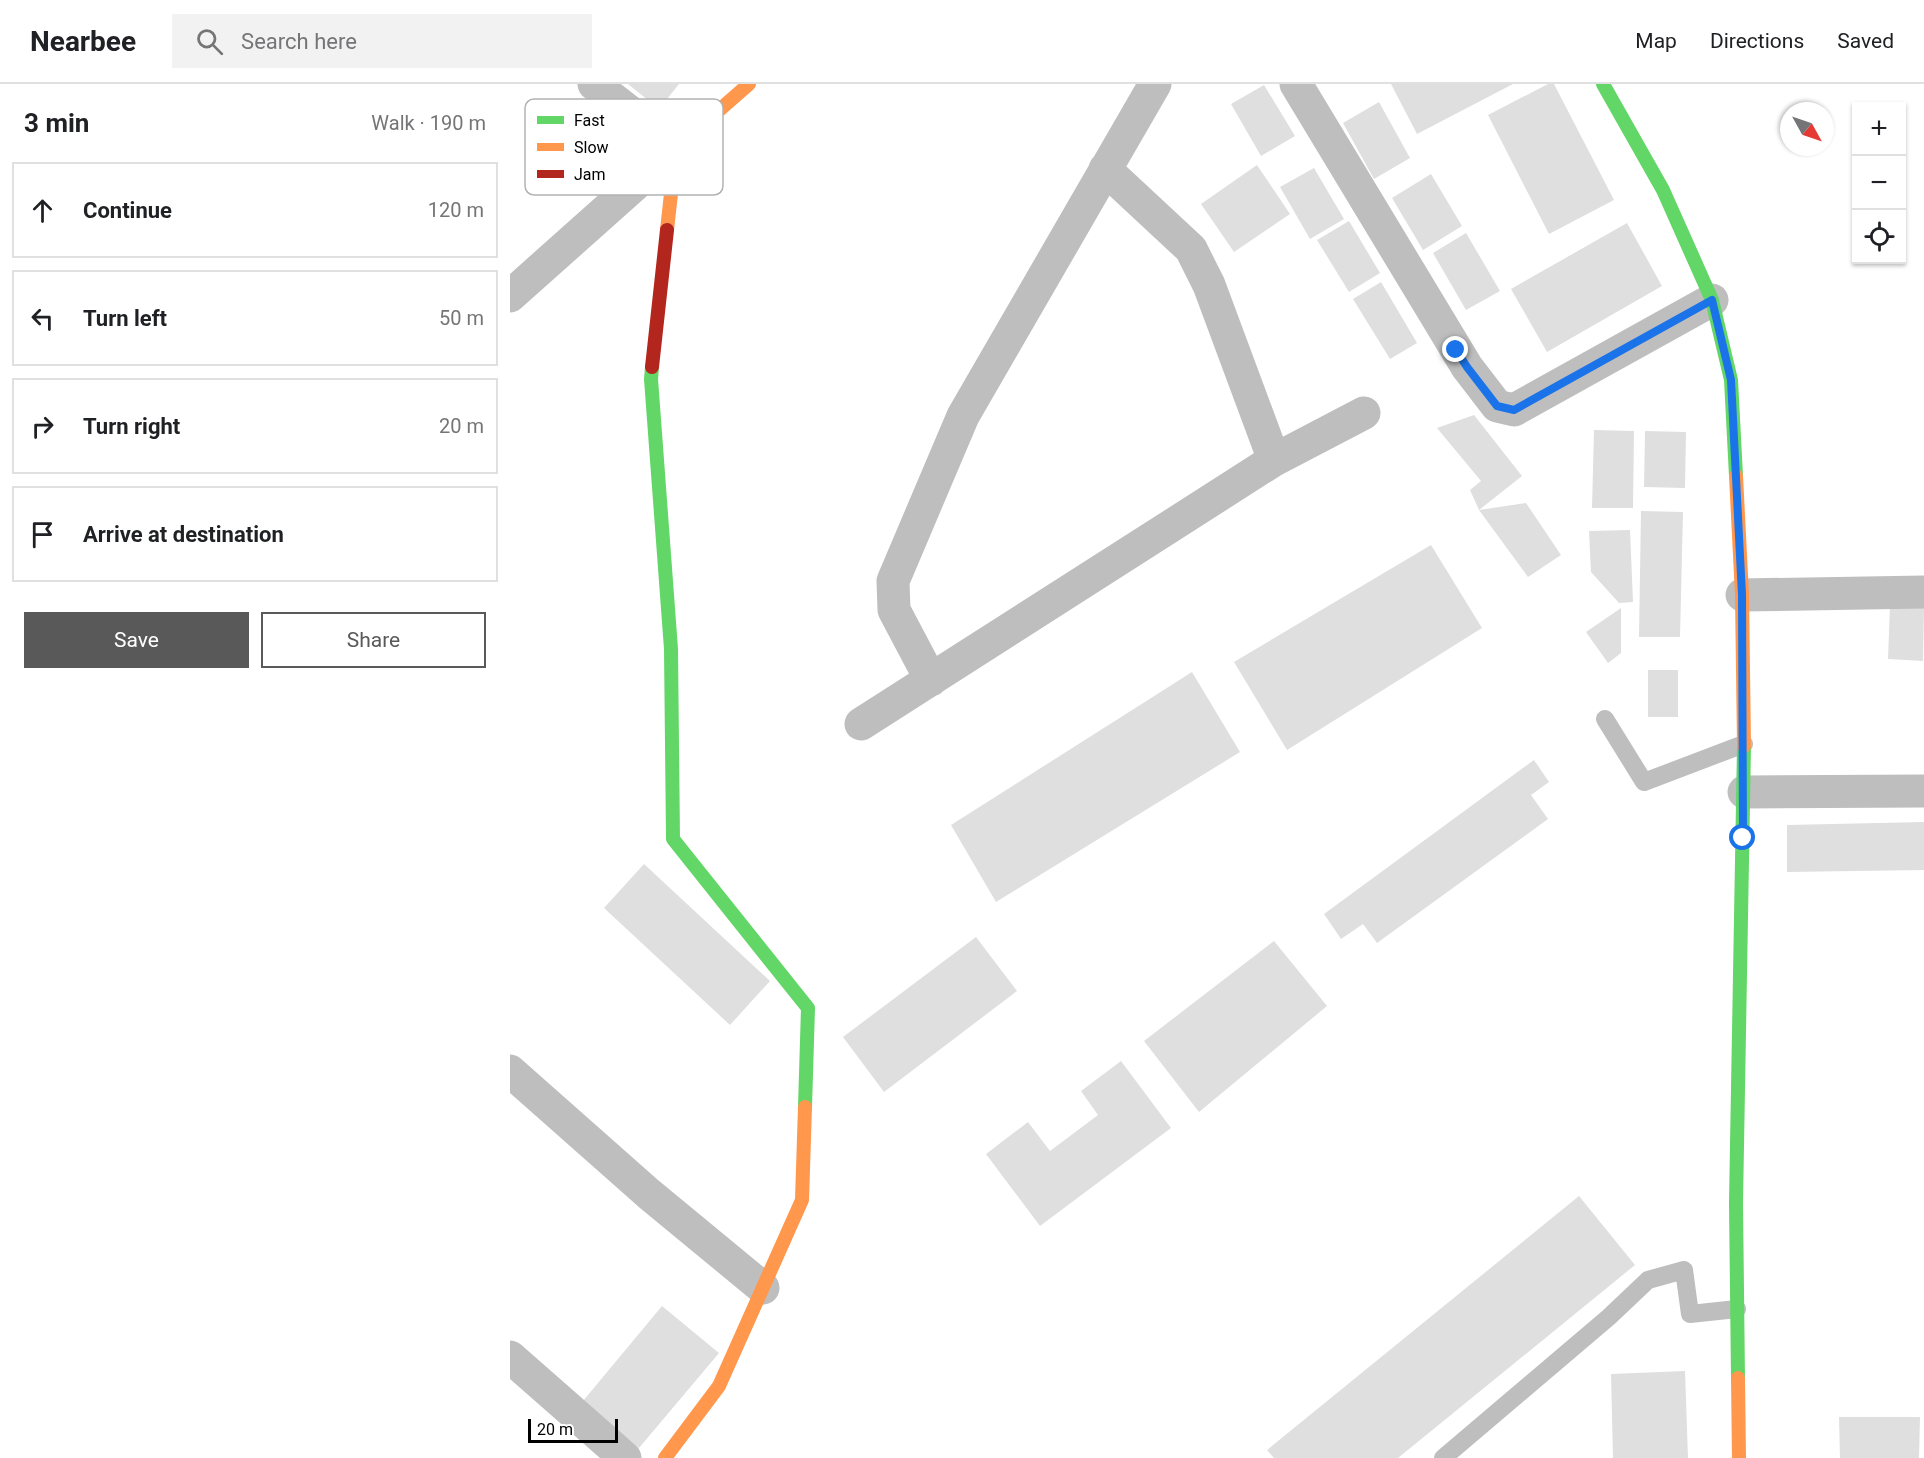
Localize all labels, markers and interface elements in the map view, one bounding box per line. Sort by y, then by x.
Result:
search box [172,14,592,68]
text: Nearbee [30,25,136,58]
icon: search [193,25,226,58]
text: Search here [241,29,357,54]
text: Map [1635,29,1677,53]
text: Directions [1710,29,1804,53]
text: Saved [1837,29,1894,53]
legend [525,99,723,195]
north arrow [1780,102,1834,156]
map controls [1852,102,1906,264]
button: + [1852,102,1906,156]
text: 3 min [24,108,89,138]
text: Walk · 190 m [371,111,486,135]
text: Fast [574,111,605,130]
text: Slow [574,138,609,157]
button: − [1852,156,1906,210]
text: Jam [574,165,606,184]
icon: ahead [26,194,59,227]
text: Continue [83,198,172,223]
text: 120 m [428,198,484,222]
button: locate [1852,210,1906,264]
icon: left [26,302,59,335]
text: Turn left [83,306,167,331]
text: 50 m [439,306,484,330]
route end [1442,336,1468,362]
icon: right [26,410,59,443]
text: Turn right [83,414,180,439]
text: 20 m [439,414,484,438]
icon: arrive [26,518,59,551]
text: Arrive at destination [83,522,284,547]
button: Save [24,612,249,668]
button: Share [261,612,486,668]
route start [1729,824,1755,850]
scale bar [528,1416,618,1444]
text: 20 m [537,1420,573,1439]

